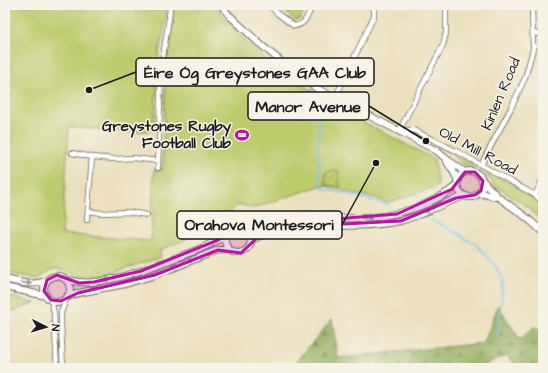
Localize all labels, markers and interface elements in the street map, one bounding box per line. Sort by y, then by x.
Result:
street label: Kinlen Road [476,54,526,134]
callout: Éire Óg Greystones GAA Club [136,58,374,86]
text: Éire Óg Greystones GAA Club [144,62,366,86]
callout: Manor Avenue [248,92,369,120]
text: Manor Avenue [255,96,361,118]
place label: Greystones Rugby Football Club [102,116,232,154]
street label: Old Mill Road [435,122,521,181]
sports icon: Greystones Rugby Football Club [234,127,250,143]
one-way arrow [424,207,435,213]
callout: Orahova Montessori [177,211,342,239]
text: Orahova Montessori [184,214,334,236]
one-way arrow [361,214,373,221]
one-way arrow [186,257,198,263]
one-way arrow [99,277,111,283]
one-way arrow [20,279,32,286]
north arrow [26,307,66,347]
text: N [48,324,63,332]

